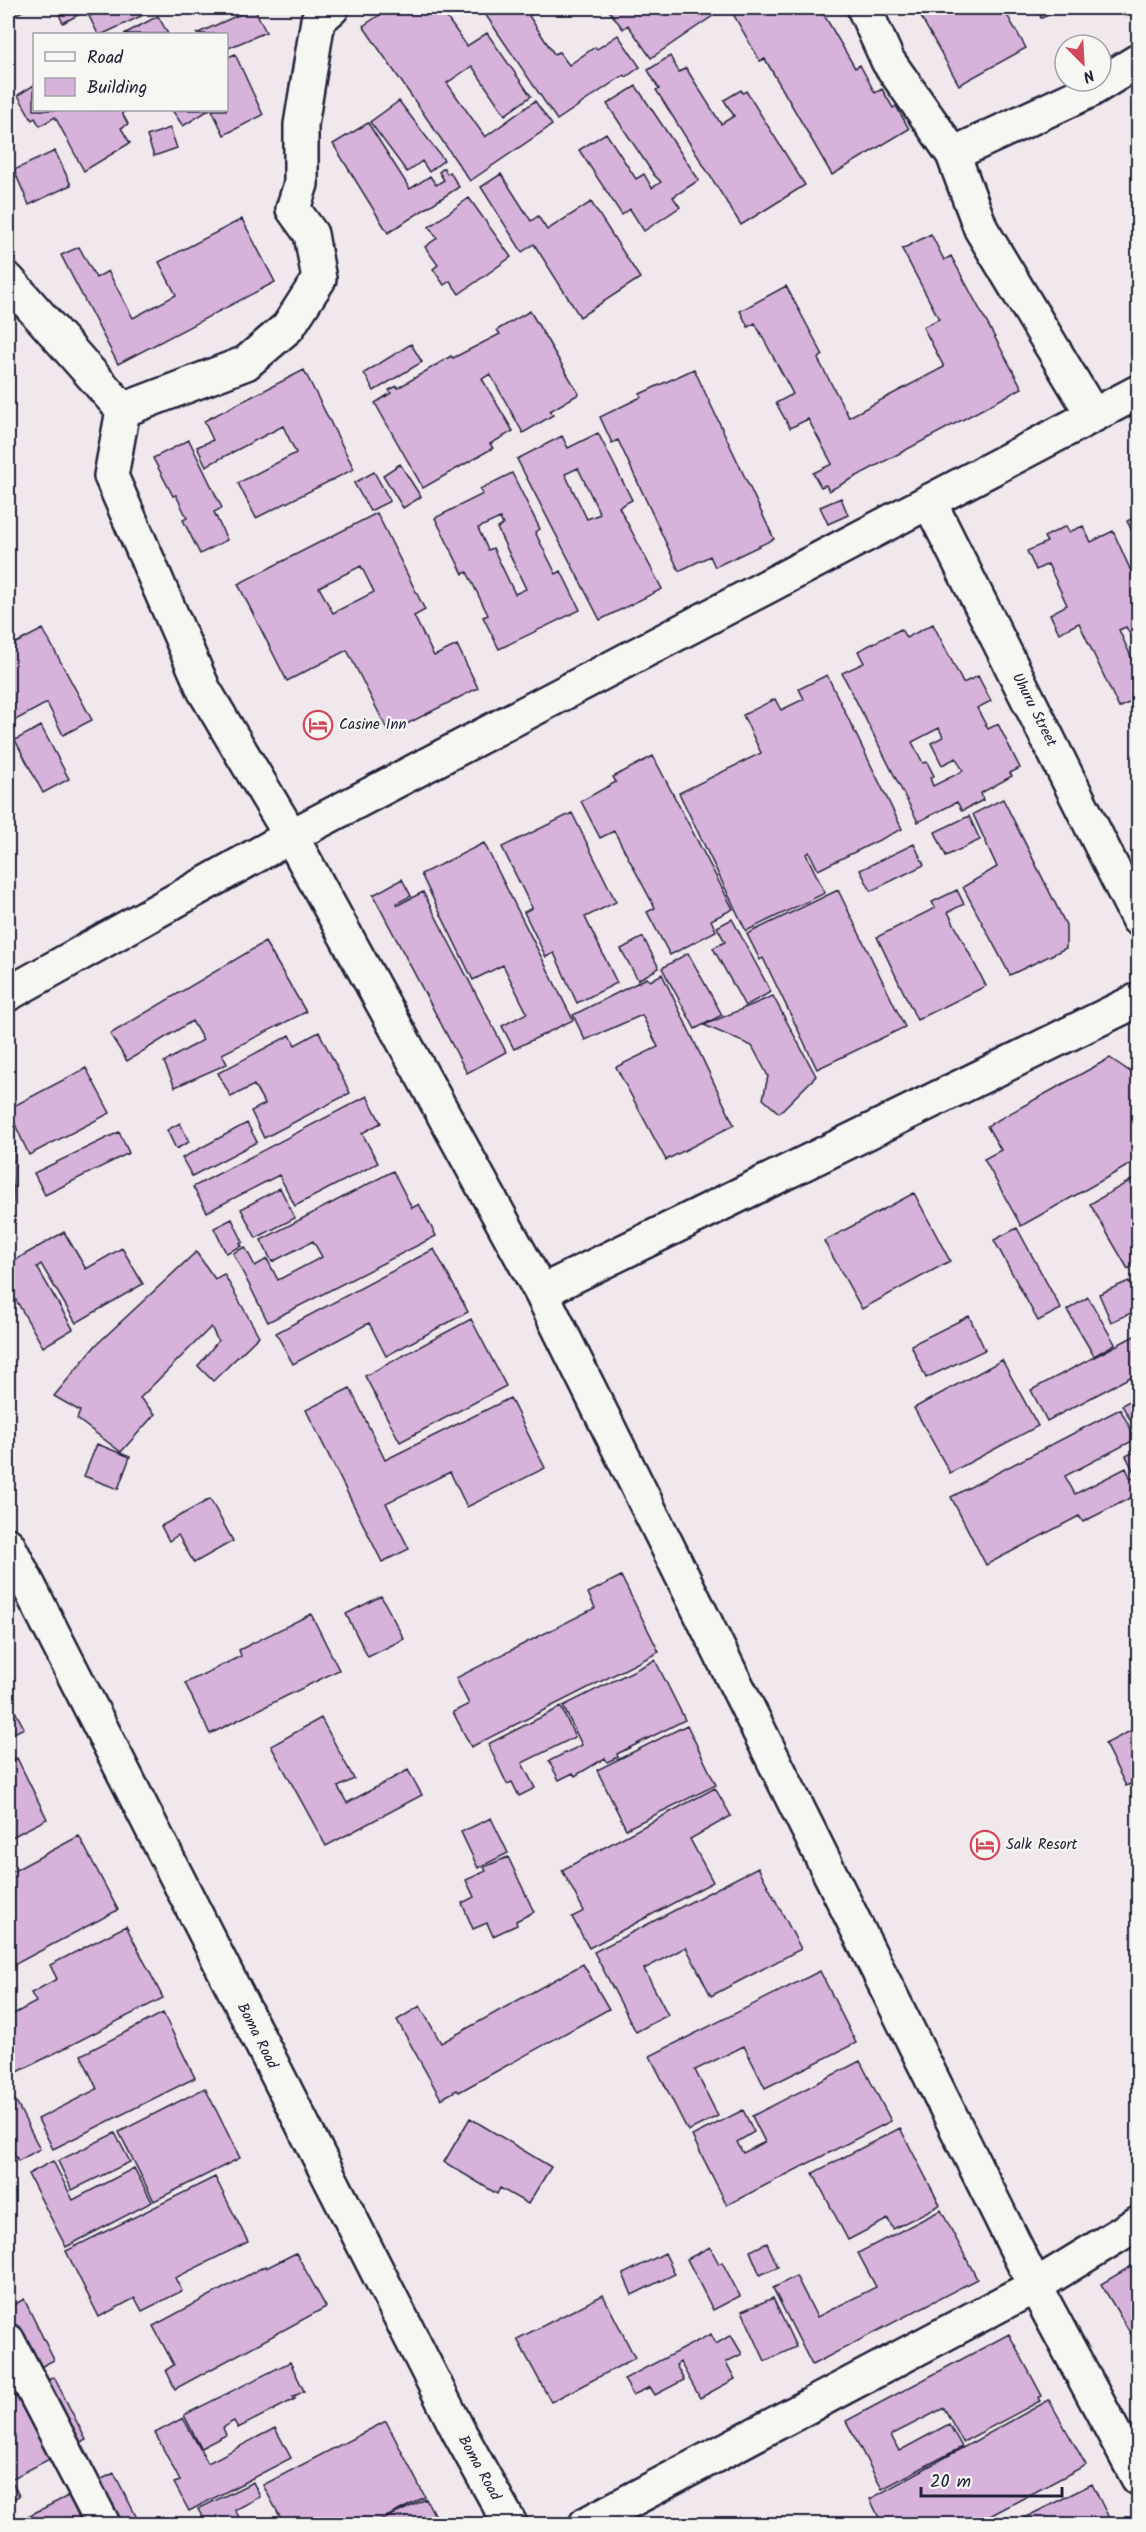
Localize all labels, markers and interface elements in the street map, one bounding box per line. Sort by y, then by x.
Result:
legend [33,33,228,111]
north arrow [1053,33,1113,93]
text: Road [87,44,124,73]
text: N [1079,62,1098,89]
text: Building [87,74,147,103]
street label: Uhuru Street [1005,669,1063,751]
hotel icon: Casine Inn [302,709,334,741]
place label: Casine Inn [339,713,406,737]
hotel icon: Salk Resort [969,1829,1001,1861]
place label: Salk Resort [1006,1833,1077,1857]
street label: Boma Road [230,1999,284,2074]
street label: Boma Road [451,2431,507,2505]
scale bar [921,2460,1062,2498]
text: 20 m [930,2468,971,2497]

